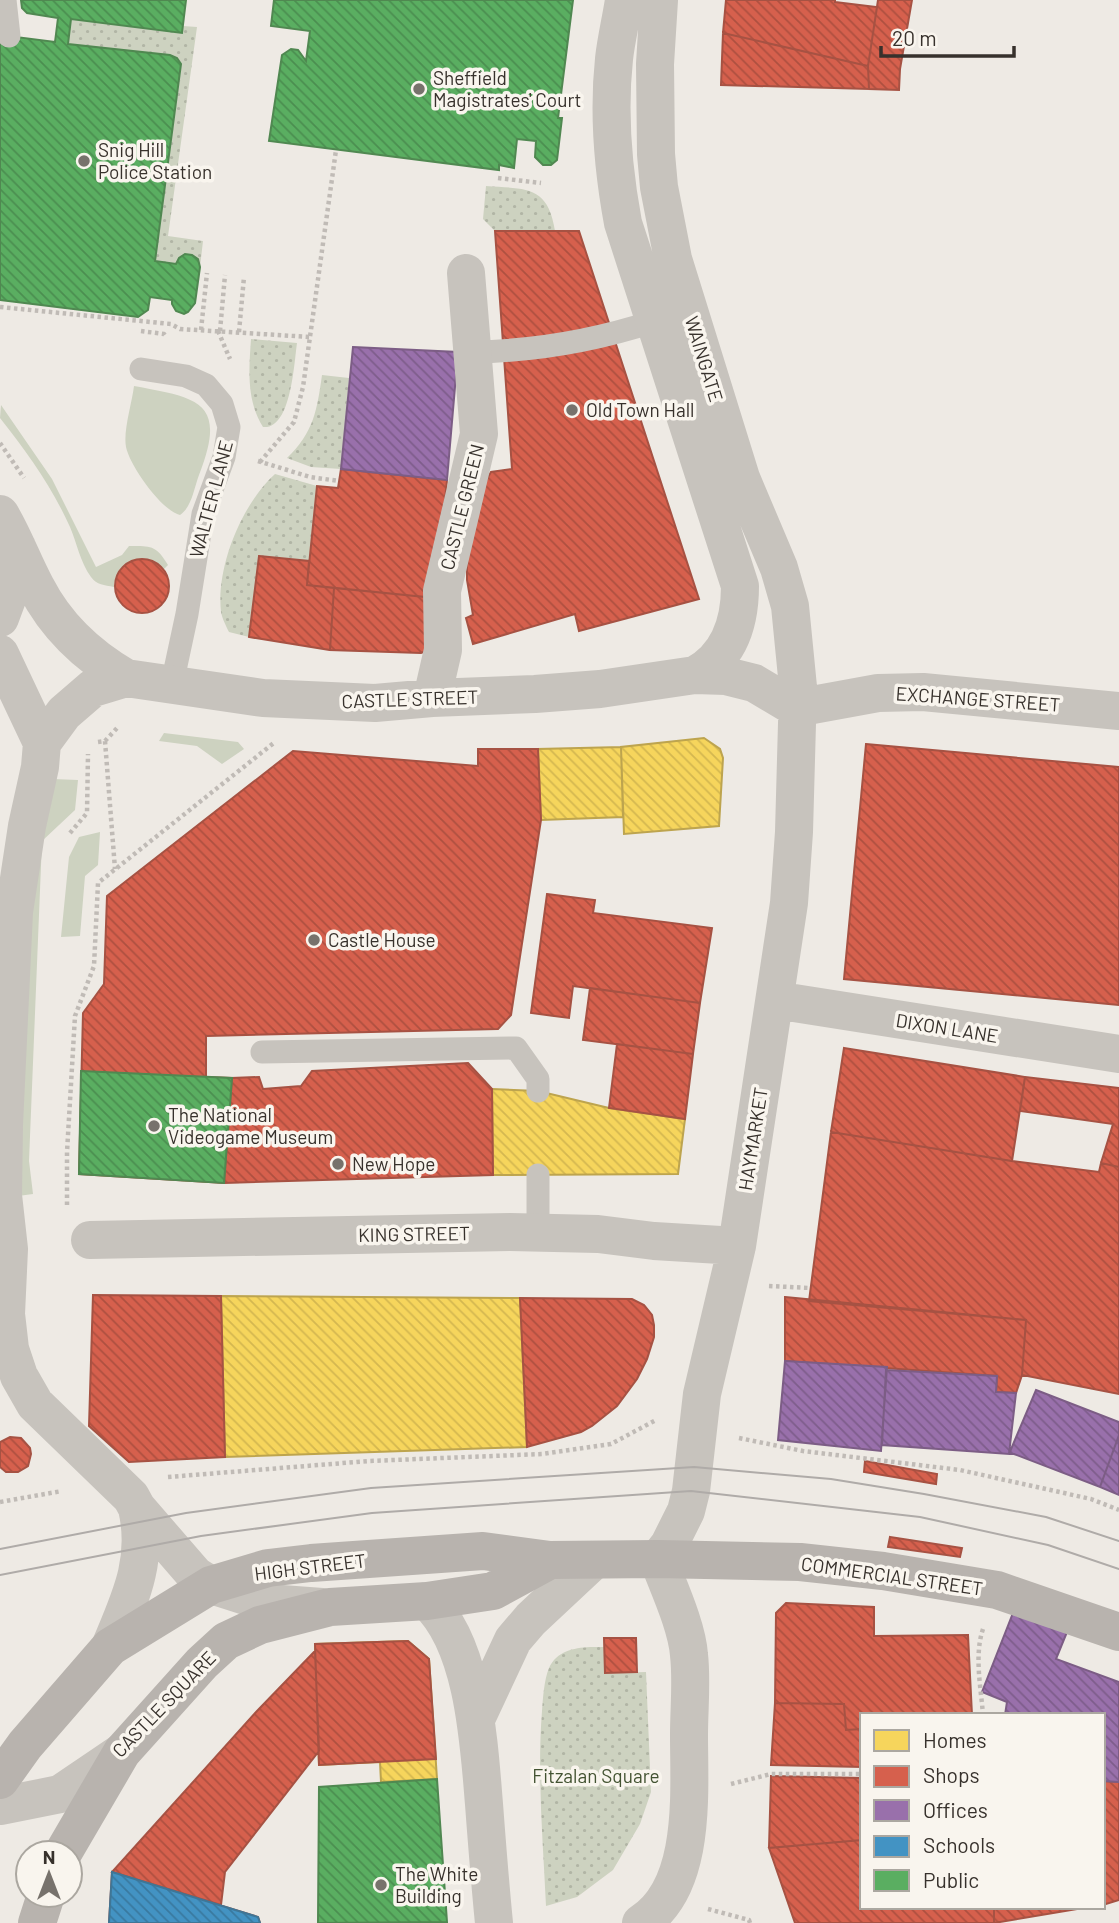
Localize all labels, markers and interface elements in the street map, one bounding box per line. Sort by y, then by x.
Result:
scale bar [881,14,1014,58]
text: 20 m [892,25,937,50]
place label: Sheffield Magistrates' Court [433,66,582,111]
marker: Sheffield Magistrates' Court [411,81,427,97]
place label: Snig Hill Police Station [98,138,212,183]
marker: Snig Hill Police Station [76,153,92,169]
street label: WAINGATE [681,313,728,405]
place label: Old Town Hall [586,398,694,421]
marker: Old Town Hall [564,402,580,418]
street label: WALTER LANE [184,438,237,560]
street label: CASTLE GREEN [435,441,488,572]
street label: EXCHANGE STREET [895,681,1061,716]
street label: CASTLE STREET [341,685,479,712]
place label: Castle House [328,928,436,951]
marker: Castle House [306,932,322,948]
street label: DIXON LANE [894,1008,1000,1047]
street label: HAYMARKET [733,1086,772,1192]
place label: The National Videogame Museum [168,1103,333,1148]
marker: The National Videogame Museum [146,1118,162,1134]
place label: New Hope [352,1152,436,1175]
marker: New Hope [330,1156,346,1172]
street label: KING STREET [358,1221,470,1246]
street label: HIGH STREET [253,1548,367,1585]
street label: COMMERCIAL STREET [800,1551,984,1600]
street label: CASTLE SQUARE [107,1646,220,1762]
legend [860,1713,1105,1909]
text: Homes [923,1727,987,1752]
text: Shops [923,1762,980,1787]
park label: Fitzalan Square [532,1764,660,1787]
text: Offices [923,1797,988,1822]
text: Schools [923,1832,995,1857]
north arrow [14,1839,84,1909]
text: N [43,1845,55,1868]
place label: The White Building [395,1862,478,1907]
text: Public [923,1867,979,1892]
marker: The White Building [373,1877,389,1893]

